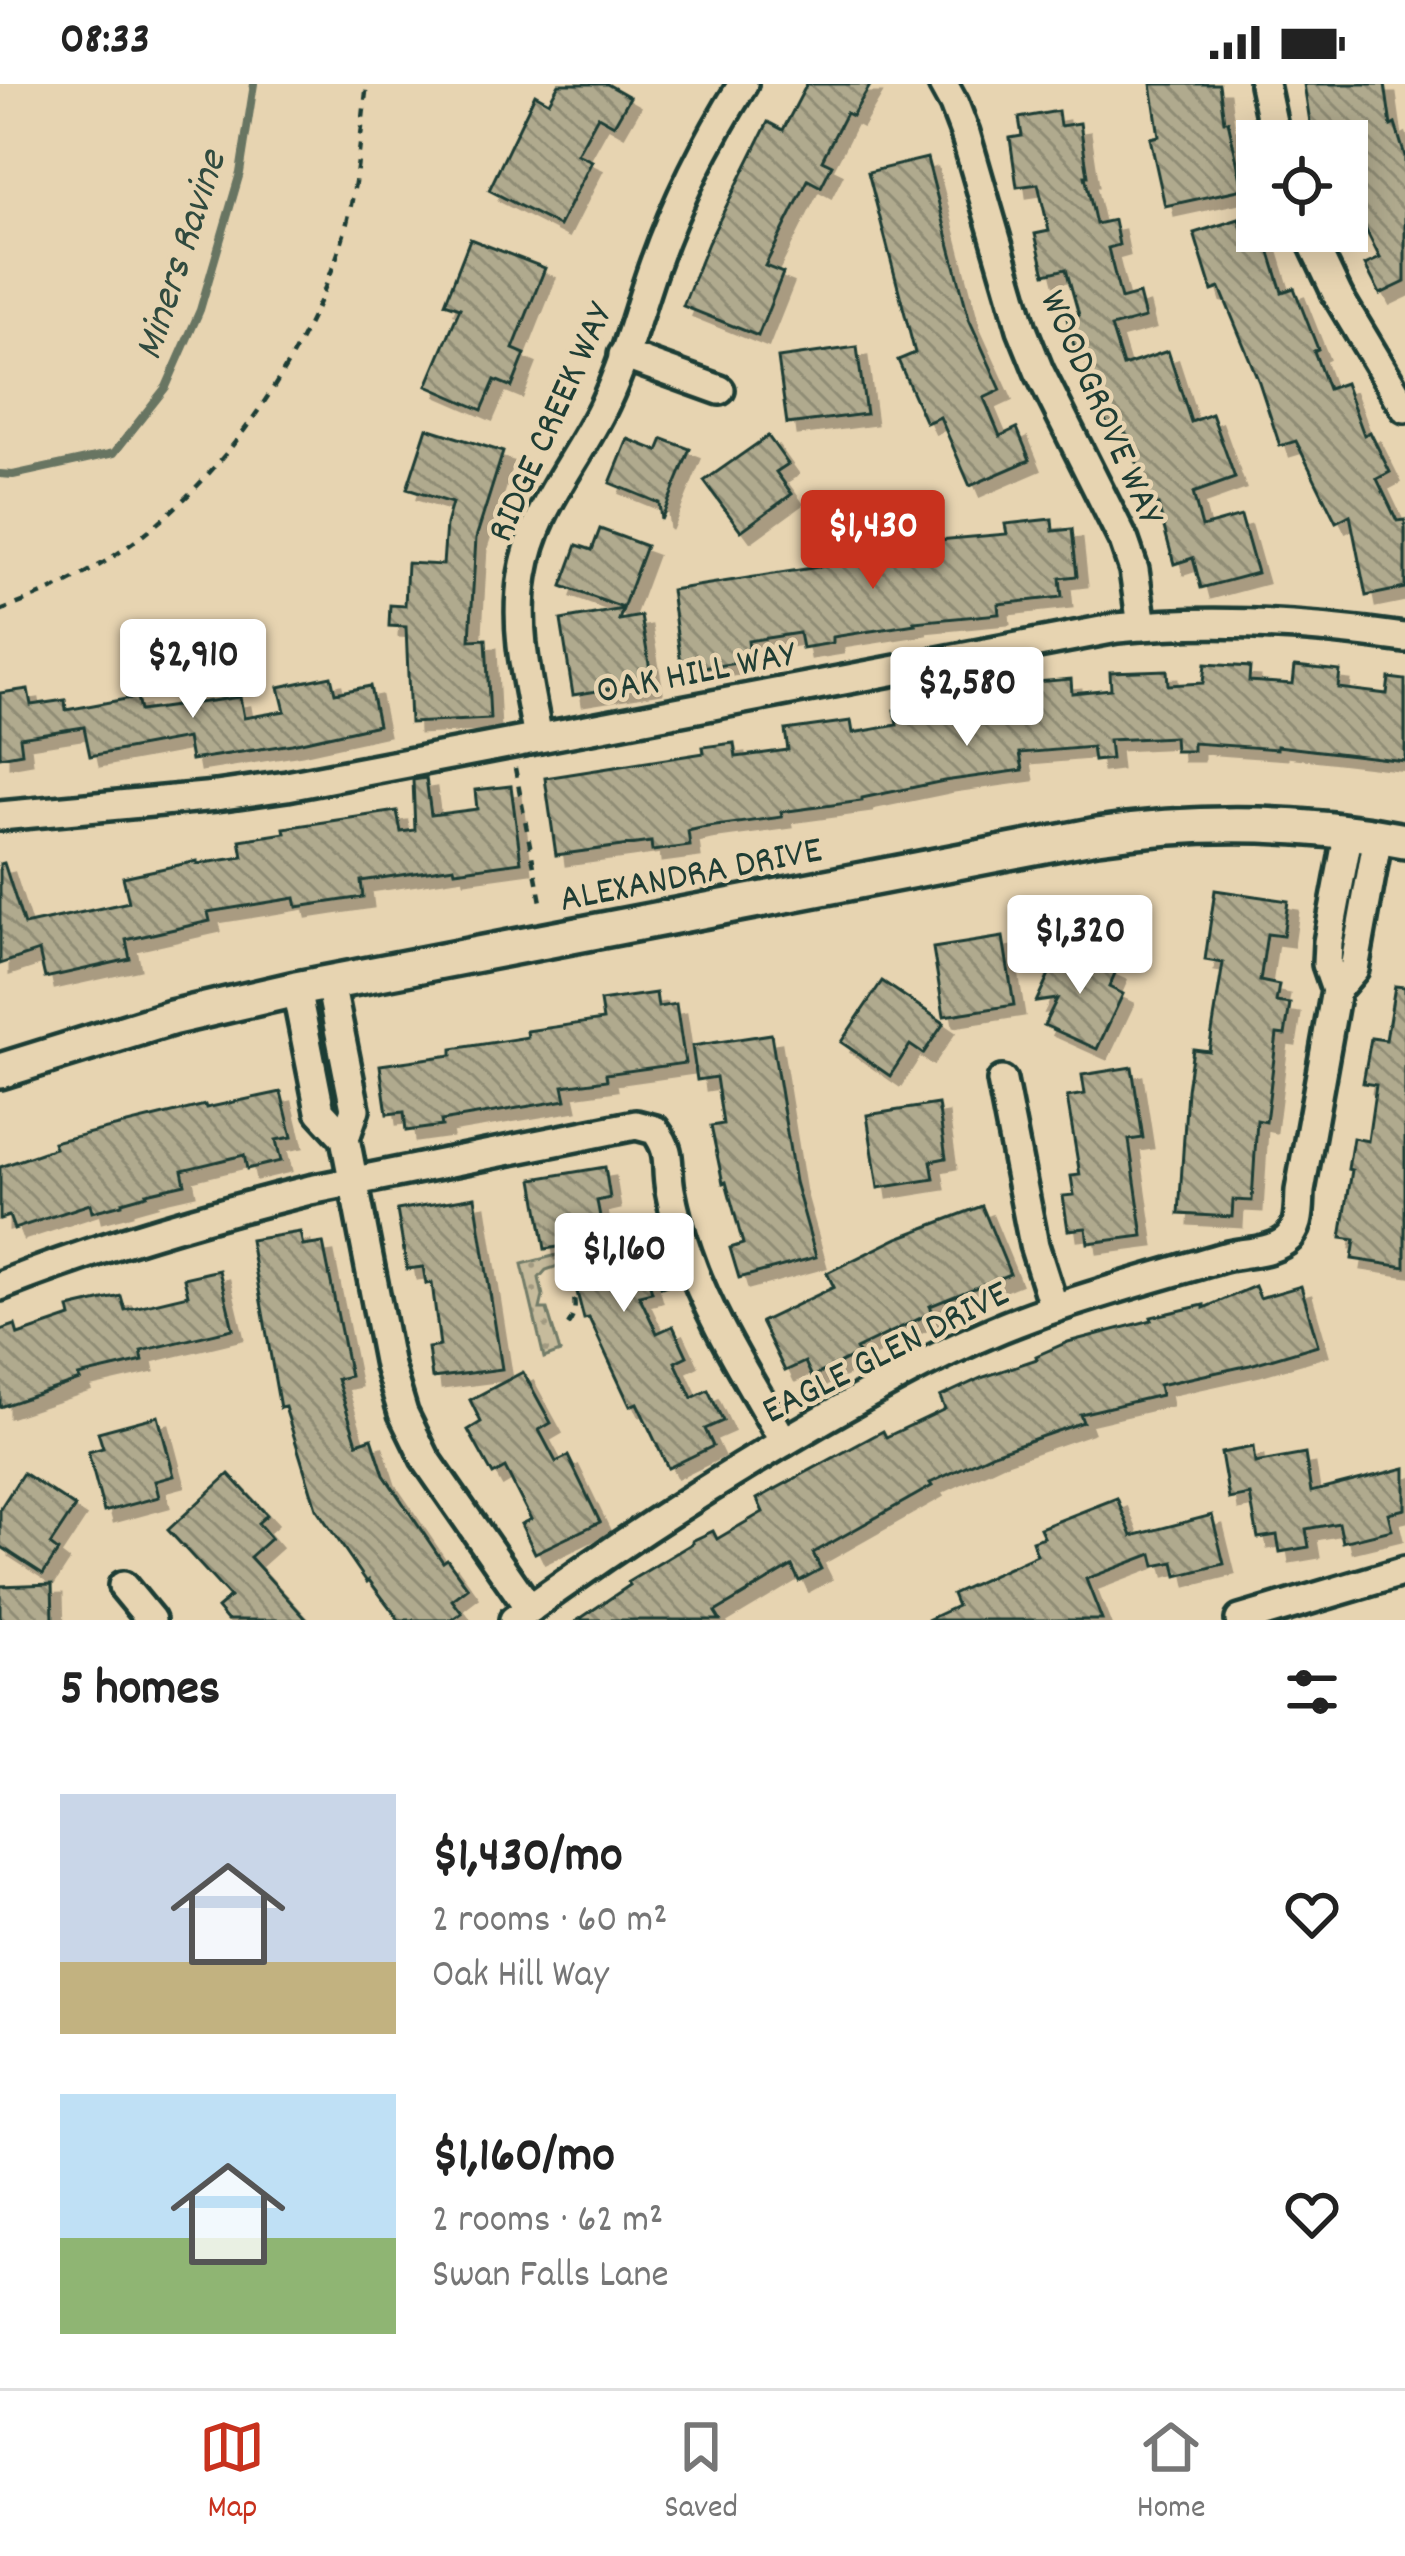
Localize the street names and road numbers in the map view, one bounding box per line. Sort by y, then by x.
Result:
street label: WOODGROVE WAY [1023,282,1176,536]
street label: RIDGE CREEK WAY [476,294,631,552]
street label: OAK HILL WAY [592,629,802,722]
street label: ALEXANDRA DRIVE [555,825,827,930]
street label: EAGLE GLEN DRIVE [754,1269,1020,1441]

